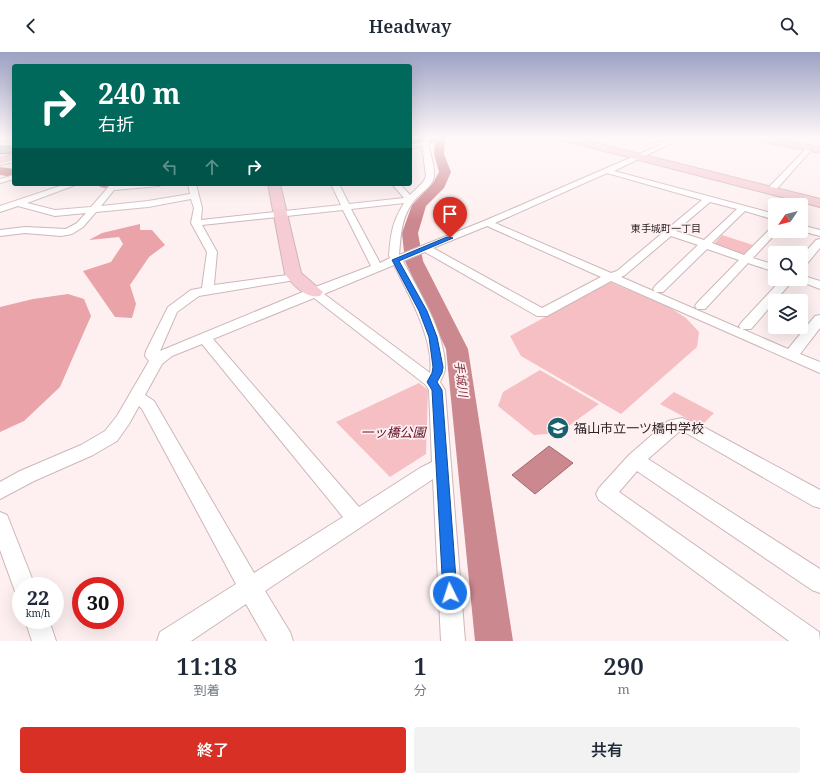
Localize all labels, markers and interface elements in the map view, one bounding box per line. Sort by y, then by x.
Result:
text: Headway [369,14,451,38]
icon: back [20,15,42,37]
icon: search [778,15,800,37]
text: 240 m [98,74,180,112]
icon: right [32,80,84,132]
text: 右折 [98,112,134,136]
icon: left [159,156,181,178]
icon: ahead [201,156,223,178]
icon: right [243,156,265,178]
pin [433,197,467,238]
north arrow [768,198,808,238]
map controls [768,198,808,334]
icon: arrive [439,203,461,225]
district label: 東手城町一丁目 [631,221,701,235]
button: search [768,246,808,286]
button: layers [768,294,808,334]
water label: 手城川 [451,360,472,400]
school or university icon: 福山市立一ツ橋中学校 [545,415,571,441]
place label: 福山市立一ツ橋中学校 [574,419,704,437]
park label: 一ッ橋公園 [360,423,427,441]
position arrow [429,572,471,614]
speed limit sign: 30 [72,577,124,629]
text: 22 [27,584,49,611]
text: km/h [26,606,50,620]
text: 11:18 [176,649,237,682]
text: 1 [414,649,427,682]
text: 290 [603,649,644,682]
text: m [617,680,630,698]
text: 到着 [194,681,220,699]
text: 分 [414,681,427,699]
button: 終了 [20,727,406,773]
button: 共有 [414,727,800,773]

